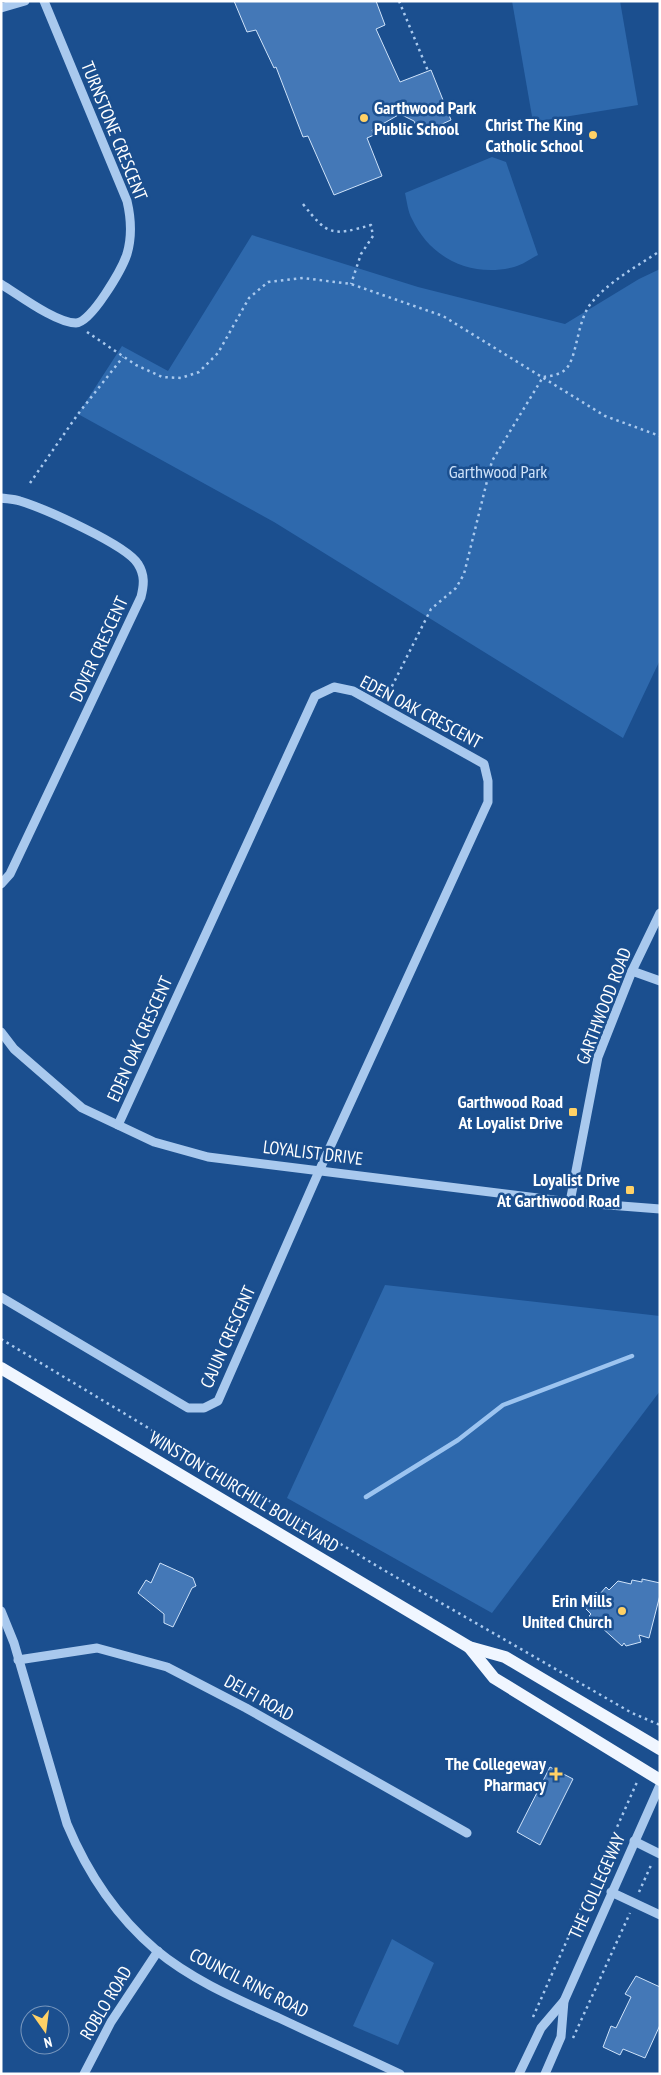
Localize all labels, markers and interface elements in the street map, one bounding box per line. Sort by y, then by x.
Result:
street label: TURNSTONE CRESCENT [76,58,153,204]
place label: Garthwood Park Public School [374,96,477,140]
marker: Garthwood Park Public School [358,112,370,124]
place label: Christ The King Catholic School [485,113,584,157]
marker: Christ The King Catholic School [587,129,599,141]
park label: Garthwood Park [449,460,547,483]
street label: DOVER CRESCENT [64,593,133,705]
street label: EDEN OAK CRESCENT [356,670,486,753]
street label: GARTHWOOD ROAD [571,944,636,1067]
street label: EDEN OAK CRESCENT [102,973,177,1105]
place label: Garthwood Road At Loyalist Drive [457,1090,563,1134]
marker: Garthwood Road At Loyalist Drive [567,1106,579,1118]
street label: LOYALIST DRIVE [262,1135,364,1170]
place label: Loyalist Drive At Garthwood Road [496,1168,620,1212]
marker: Loyalist Drive At Garthwood Road [624,1184,636,1196]
street label: CAJUN CRESCENT [195,1282,260,1392]
street label: WINSTON CHURCHILL BOULEVARD [145,1426,343,1557]
place label: Erin Mills United Church [522,1589,612,1633]
marker: Erin Mills United Church [616,1605,628,1617]
street label: DELFI ROAD [221,1669,298,1726]
place label: The Collegeway Pharmacy [445,1752,547,1796]
marker: The Collegeway Pharmacy [550,1768,562,1780]
street label: THE COLLEGEWAY [563,1829,630,1942]
street label: COUNCIL RING ROAD [186,1943,313,2022]
street label: ROBLO ROAD [75,1962,137,2044]
north arrow [20,2005,70,2055]
text: N [42,2033,54,2052]

